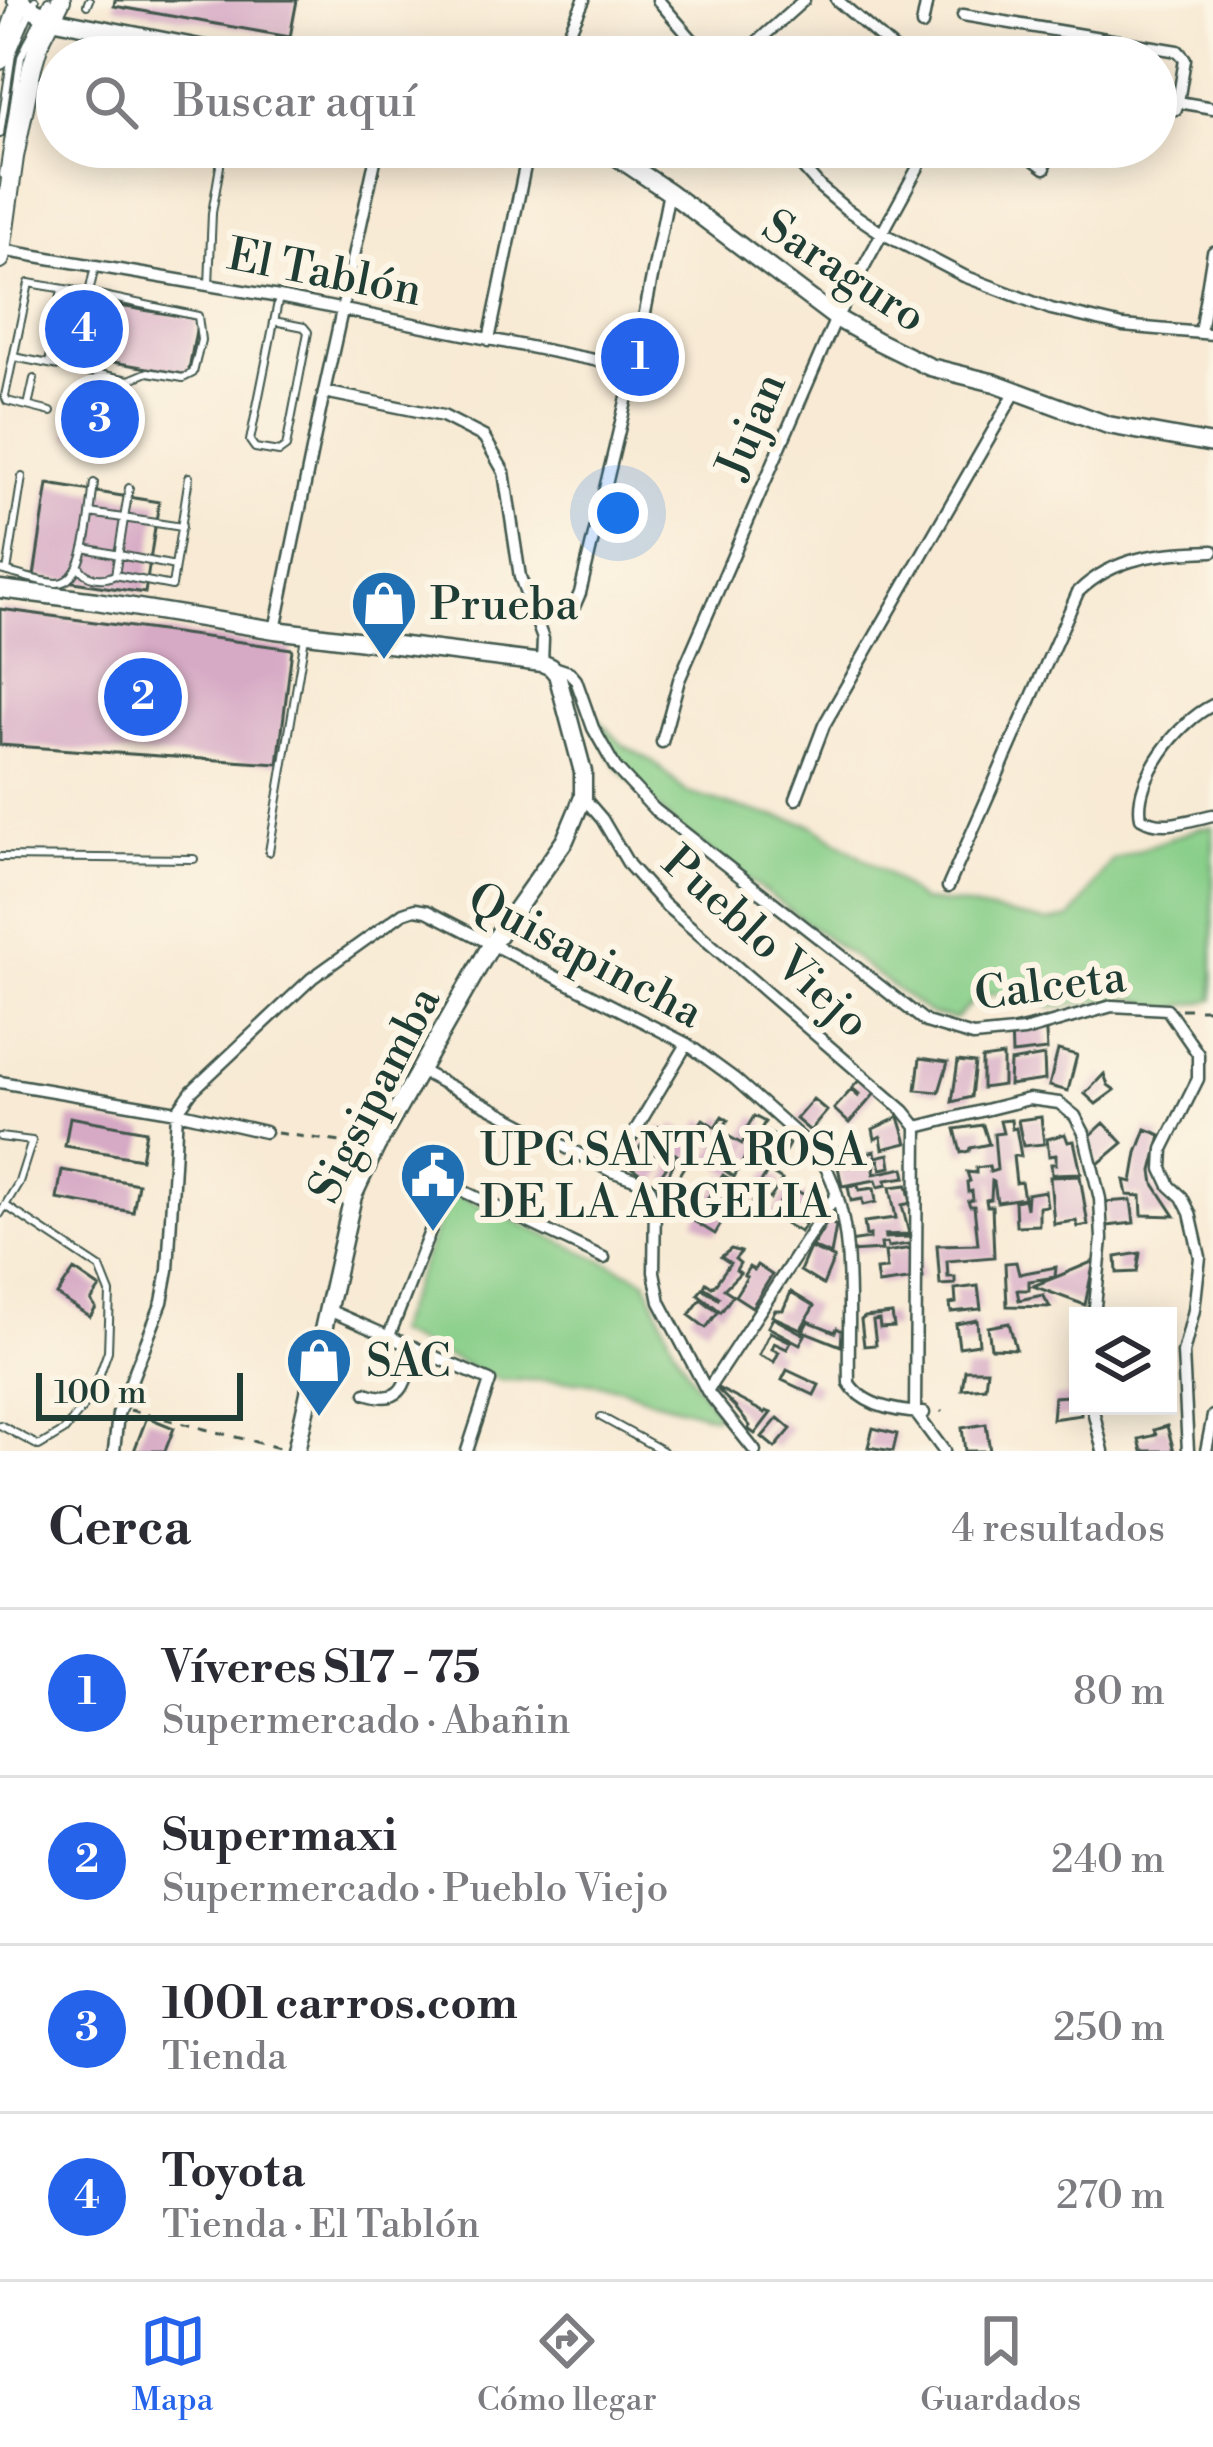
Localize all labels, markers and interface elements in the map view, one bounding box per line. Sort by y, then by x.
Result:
search box [36,36,1177,168]
icon: search [78,69,144,135]
text: Buscar aquí [174,74,416,131]
street label: Saraguro [751,198,936,346]
street label: El Tablón [223,227,426,320]
pin: 4 [45,284,123,374]
pin: 1 [601,312,679,402]
street label: Jujan [704,365,800,489]
pin: 3 [61,374,139,464]
your location [588,483,648,543]
shop icon: Prueba [349,568,419,662]
place label: Prueba [430,577,579,634]
pin: 2 [104,652,182,742]
street label: Pueblo Viejo [650,835,881,1051]
street label: Quisapincha [458,871,712,1042]
street label: Calceta [971,949,1129,1024]
street label: Sigsipamba [296,977,454,1213]
place label: UPC SANTA ROSA DE LA ARGELIA [480,1123,867,1232]
public building icon: UPC SANTA ROSA DE LA ARGELIA [398,1140,468,1234]
map controls [1069,1307,1177,1415]
button: layers [1069,1307,1177,1415]
shop icon: SAC [284,1325,354,1419]
place label: SAC [366,1334,451,1391]
scale bar [36,1367,243,1420]
text: 100 m [54,1373,147,1414]
text: Cerca [48,1497,191,1561]
text: 4 resultados [951,1505,1165,1554]
text: Víveres S17 - 75 [162,1640,480,1697]
text: 1 [78,1668,96,1717]
text: 80 m [1073,1668,1165,1717]
text: Supermercado · Abañin [162,1697,570,1746]
text: Supermaxi [162,1808,397,1865]
text: 2 [75,1836,99,1885]
text: 240 m [1051,1836,1165,1885]
text: Supermercado · Pueblo Viejo [162,1865,668,1914]
text: 1001 carros.com [162,1976,518,2033]
text: 3 [75,2004,99,2053]
text: 250 m [1053,2004,1165,2053]
text: Tienda [162,2033,287,2082]
text: Toyota [162,2144,305,2201]
text: 4 [74,2172,100,2221]
text: 270 m [1056,2172,1165,2221]
text: Tienda · El Tablón [162,2201,480,2250]
tab: Mapa [132,2308,213,2421]
tab: Cómo llegar [477,2308,657,2421]
tab: Guardados [920,2308,1081,2421]

